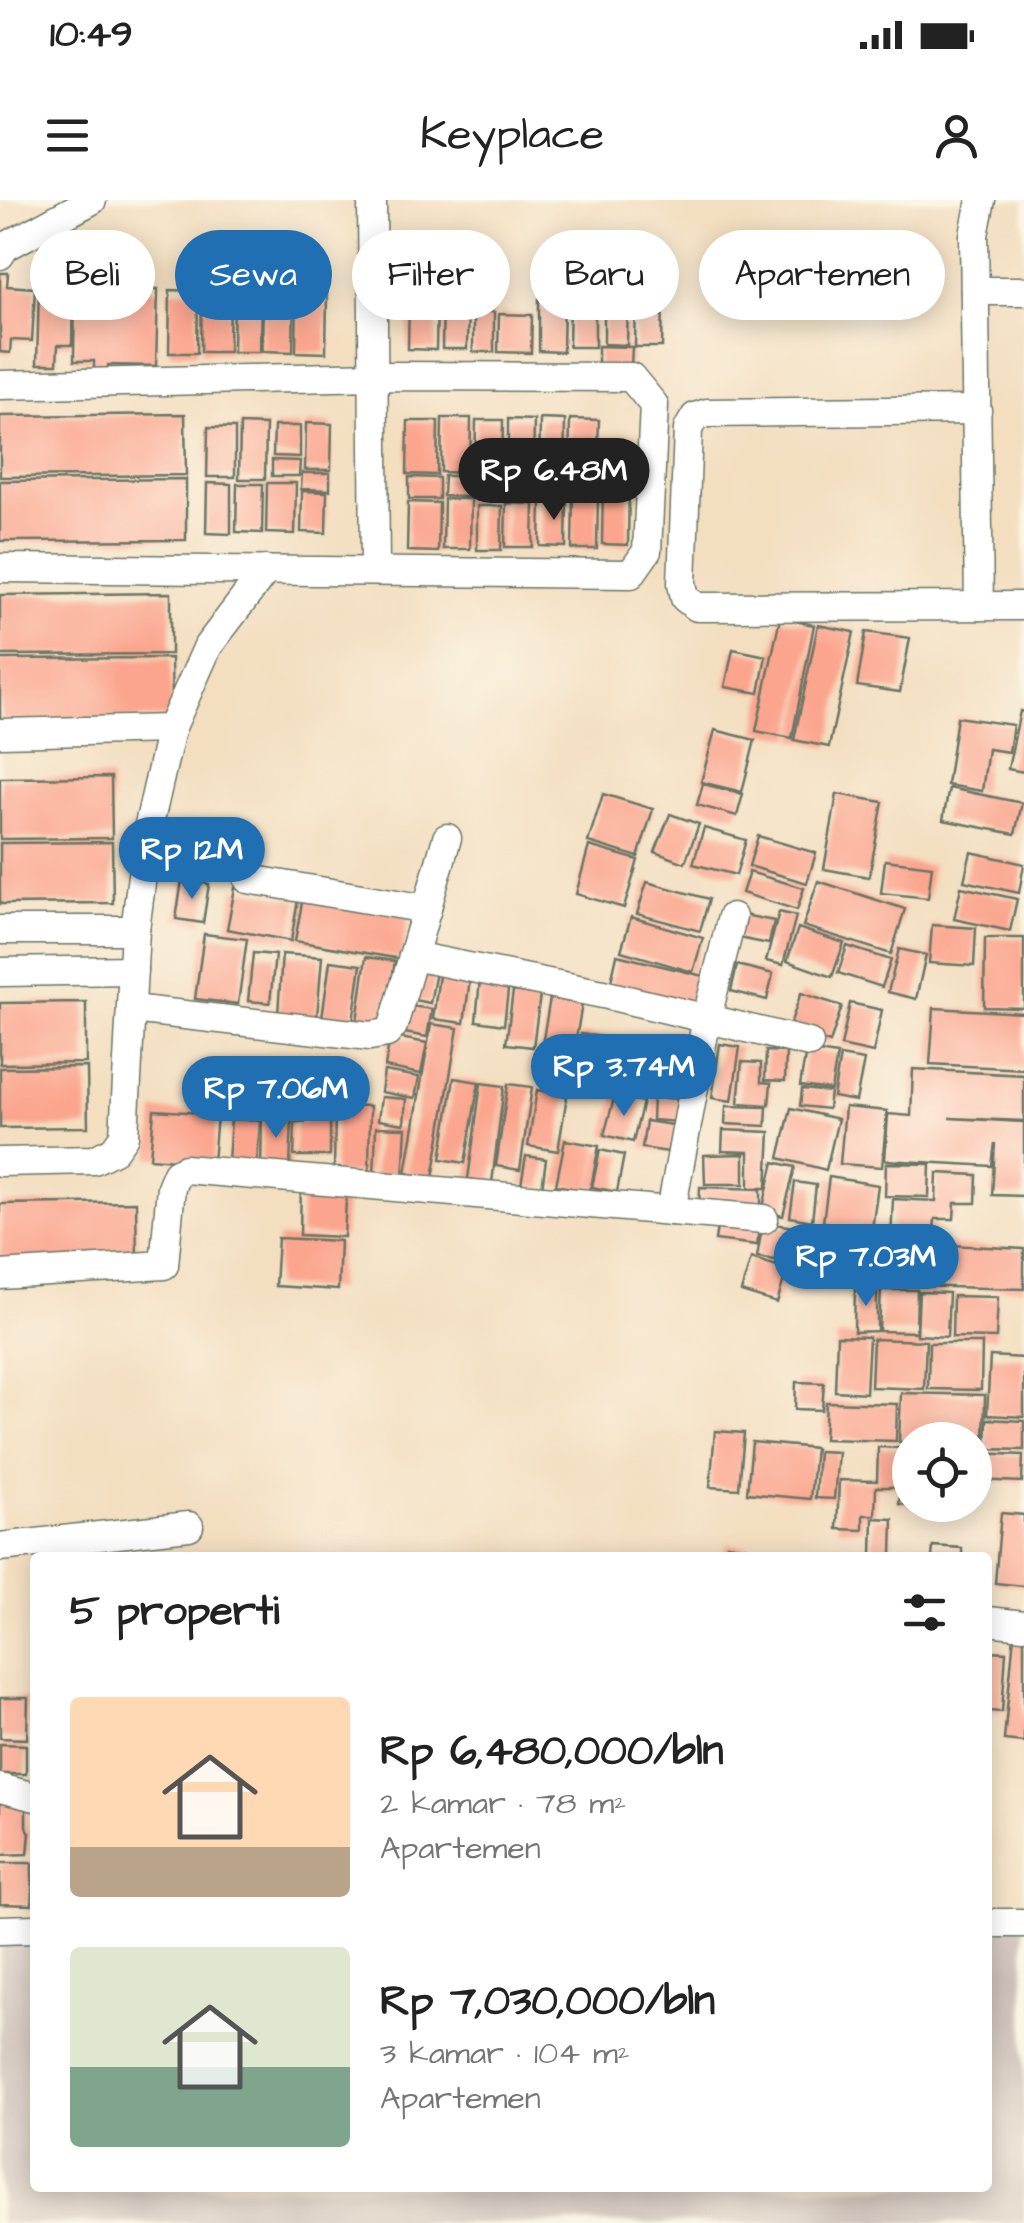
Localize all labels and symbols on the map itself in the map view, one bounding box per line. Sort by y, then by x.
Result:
pin: Rp 6.48M [451,438,657,523]
pin: Rp 12M [111,817,273,902]
pin: Rp 3.74M [521,1034,727,1119]
pin: Rp 7.06M [173,1056,379,1141]
pin: Rp 7.03M [763,1224,969,1309]

